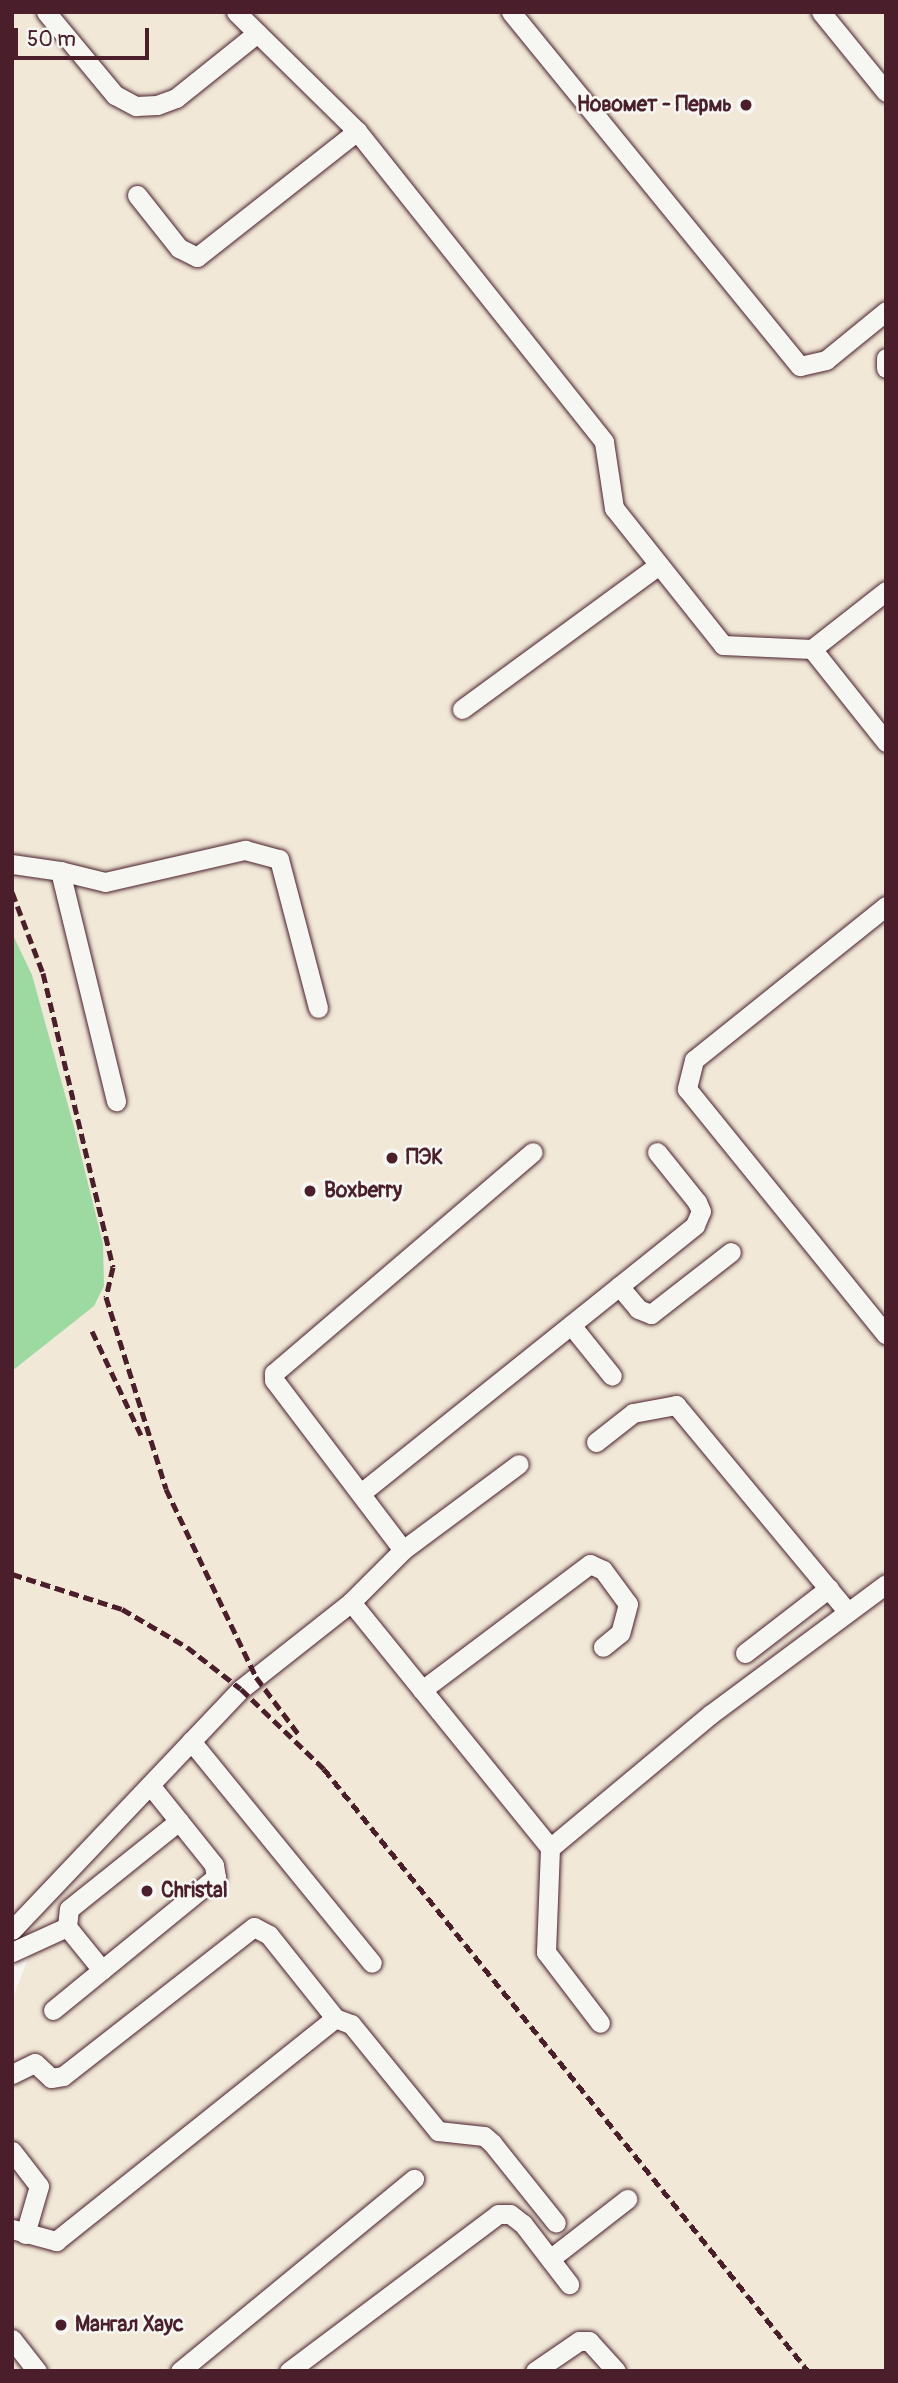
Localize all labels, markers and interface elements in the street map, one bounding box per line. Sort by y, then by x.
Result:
scale bar [18,14,152,58]
text: 50 m [27,26,76,53]
place label: Новомет - Пермь [577,92,732,118]
marker: Новомет - Пермь [738,97,754,113]
place label: ПЭК [406,1145,443,1171]
marker: ПЭК [384,1150,400,1166]
place label: Boxberry [324,1178,402,1204]
marker: Boxberry [302,1183,318,1199]
place label: Christal [161,1878,228,1904]
marker: Christal [139,1883,155,1899]
place label: Мангал Хаус [75,2312,184,2338]
marker: Мангал Хаус [53,2317,69,2333]

